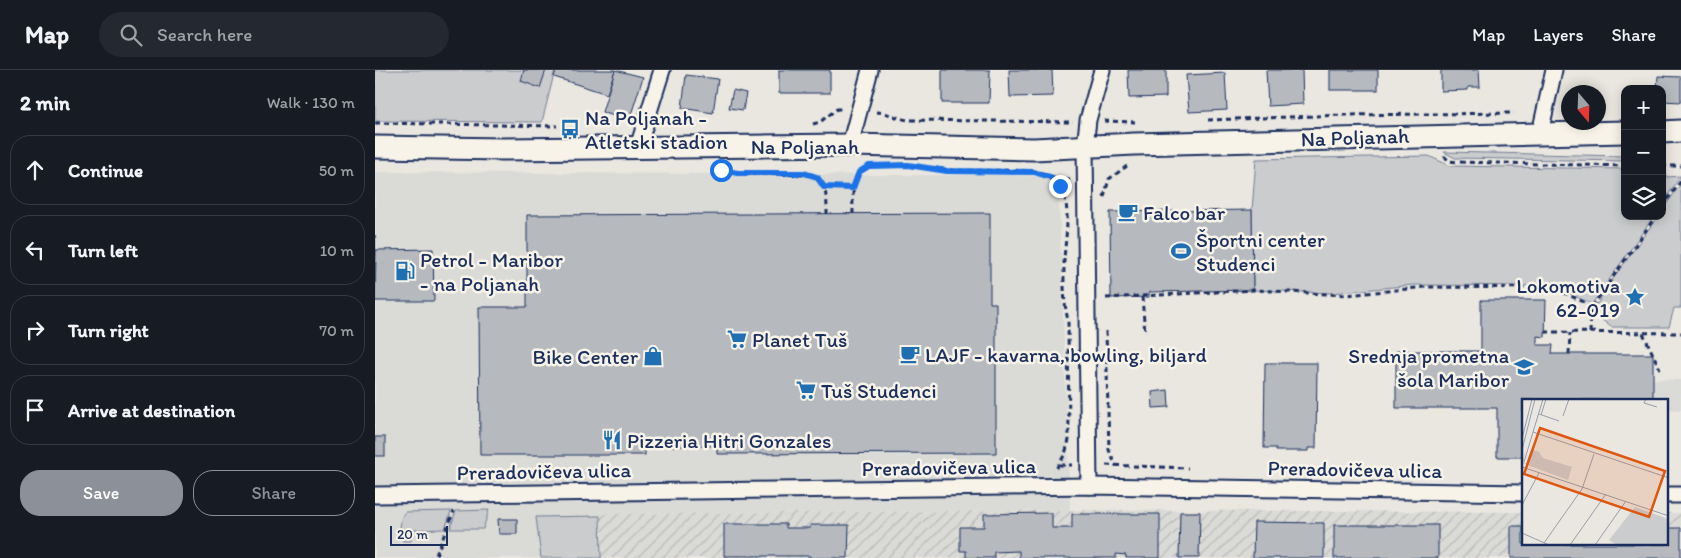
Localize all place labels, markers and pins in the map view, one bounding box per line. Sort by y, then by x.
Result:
place label: Na Poljanah - Atletski stadion [585,105,728,154]
bus stop icon: Na Poljanah - Atletski stadion [559,118,581,140]
place label: Falco bar [1143,200,1226,225]
cafe icon: Falco bar [1117,201,1139,223]
place label: Športni center Studenci [1196,227,1325,276]
sports icon: Športni center Studenci [1170,240,1192,262]
place label: Petrol - Maribor - na Poljanah [420,247,563,296]
fuel station icon: Petrol - Maribor - na Poljanah [394,260,416,282]
place label: Lokomotiva 62-019 [1516,273,1620,322]
place icon: Lokomotiva 62-019 [1624,286,1646,308]
place label: Planet Tuš [752,327,847,352]
supermarket icon: Planet Tuš [726,328,748,350]
place label: LAJF - kavarna, bowling, biljard [925,342,1207,367]
cafe icon: LAJF - kavarna, bowling, biljard [899,343,921,365]
place label: Srednja prometna šola Maribor [1348,343,1510,392]
place label: Bike Center [532,344,639,369]
shop icon: Bike Center [642,345,664,367]
school or university icon: Srednja prometna šola Maribor [1513,356,1535,378]
place label: Tuš Studenci [821,378,937,403]
supermarket icon: Tuš Studenci [795,379,817,401]
place label: Pizzeria Hitri Gonzales [627,428,832,453]
restaurant icon: Pizzeria Hitri Gonzales [601,429,623,451]

